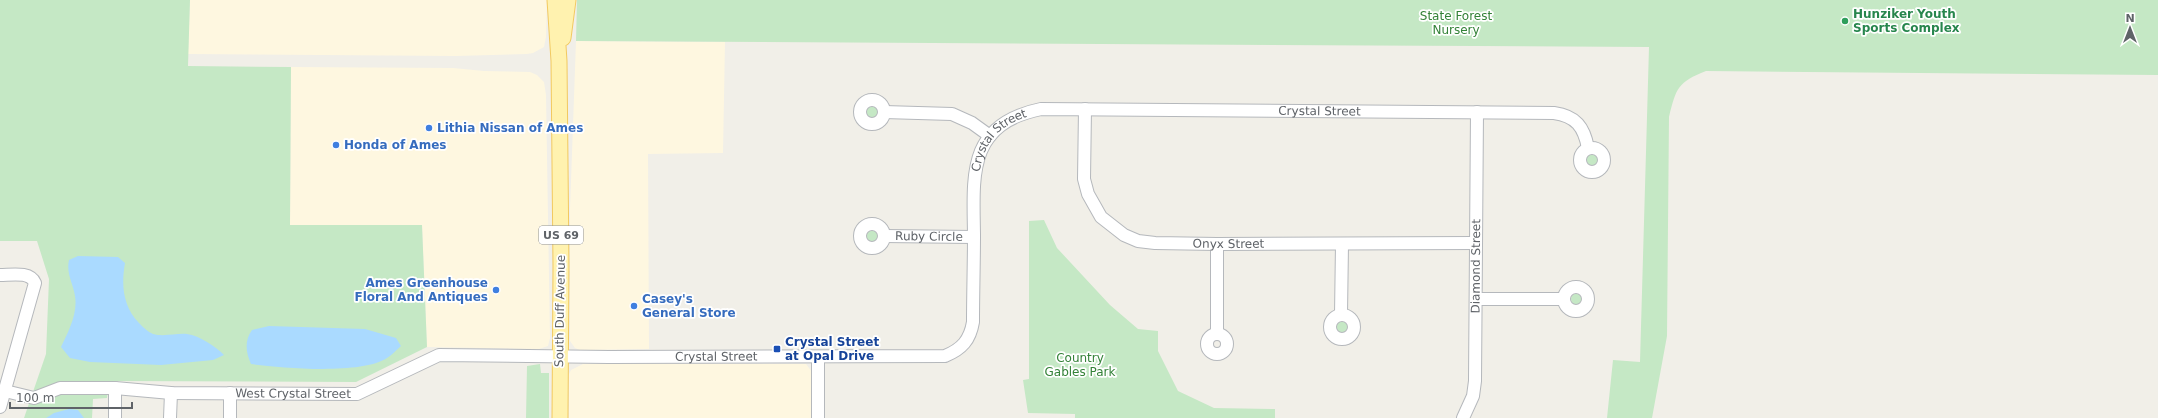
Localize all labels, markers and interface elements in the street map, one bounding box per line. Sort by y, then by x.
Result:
place label: Hunziker Youth Sports Complex [1853,7,1960,35]
north arrow [2110,8,2150,48]
park label: State Forest Nursery [1420,9,1492,37]
text: N [2125,12,2135,25]
marker: Hunziker Youth Sports Complex [1840,16,1850,26]
street label: Crystal Street [1278,104,1361,118]
street label: Crystal Street [969,106,1029,173]
place label: Lithia Nissan of Ames [437,121,583,135]
marker: Lithia Nissan of Ames [424,123,434,133]
place label: Honda of Ames [344,138,446,152]
marker: Honda of Ames [331,140,341,150]
street label: Diamond Street [1469,219,1483,314]
road number: US 69 [539,226,583,244]
street label: Ruby Circle [895,229,963,244]
street label: Onyx Street [1193,237,1265,251]
street label: South Duff Avenue [552,255,568,367]
place label: Ames Greenhouse Floral And Antiques [354,276,488,304]
marker: Ames Greenhouse Floral And Antiques [491,285,501,295]
place label: Casey's General Store [642,292,736,320]
marker: Casey's General Store [629,301,639,311]
place label: Crystal Street at Opal Drive [785,335,879,363]
marker: Crystal Street at Opal Drive [772,344,782,354]
street label: Crystal Street [675,350,758,364]
park label: Country Gables Park [1045,351,1116,379]
scale bar [10,384,132,410]
street label: West Crystal Street [235,386,351,401]
text: 100 m [16,391,54,405]

